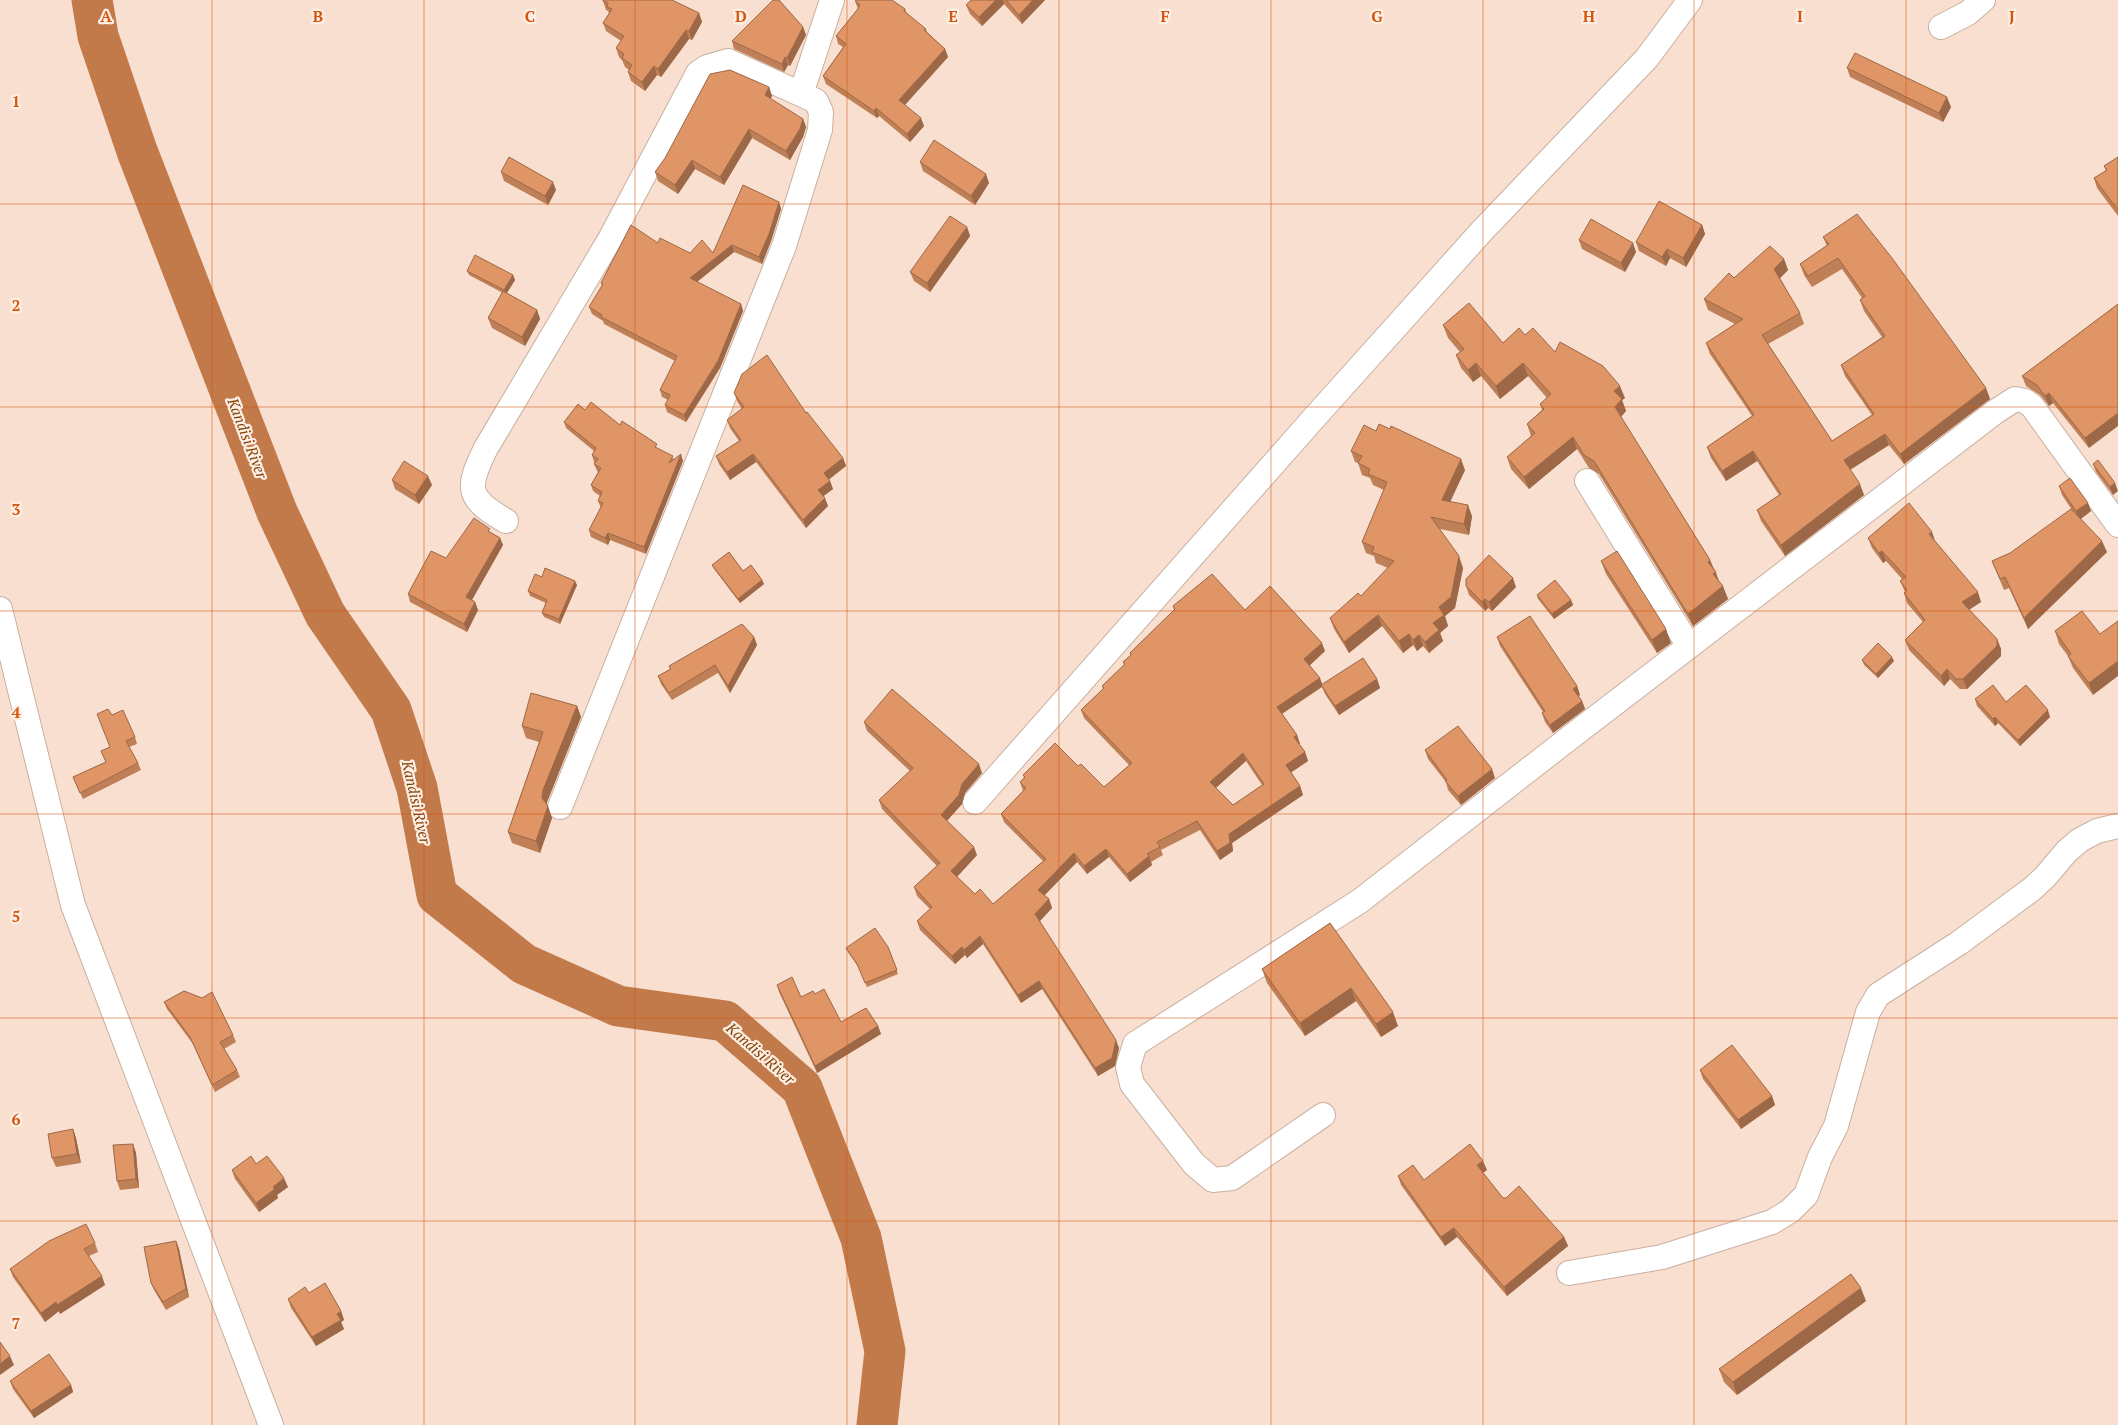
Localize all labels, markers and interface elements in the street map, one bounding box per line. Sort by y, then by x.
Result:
text: A [100,5,112,27]
text: B [313,5,323,27]
text: C [525,5,535,27]
text: D [735,5,747,27]
text: E [948,5,958,27]
text: F [1160,5,1170,27]
text: G [1371,5,1383,27]
text: H [1583,5,1595,27]
text: I [1797,5,1803,27]
text: J [2009,5,2015,27]
text: 1 [11,90,21,112]
text: 2 [11,294,21,316]
water label: Kandisi River [223,394,273,482]
text: 3 [11,498,21,520]
text: 4 [11,701,21,723]
water label: Kandisi River [398,758,437,847]
text: 5 [11,905,21,927]
water label: Kandisi River [722,1017,800,1089]
text: 6 [11,1108,21,1130]
text: 7 [11,1312,21,1334]

